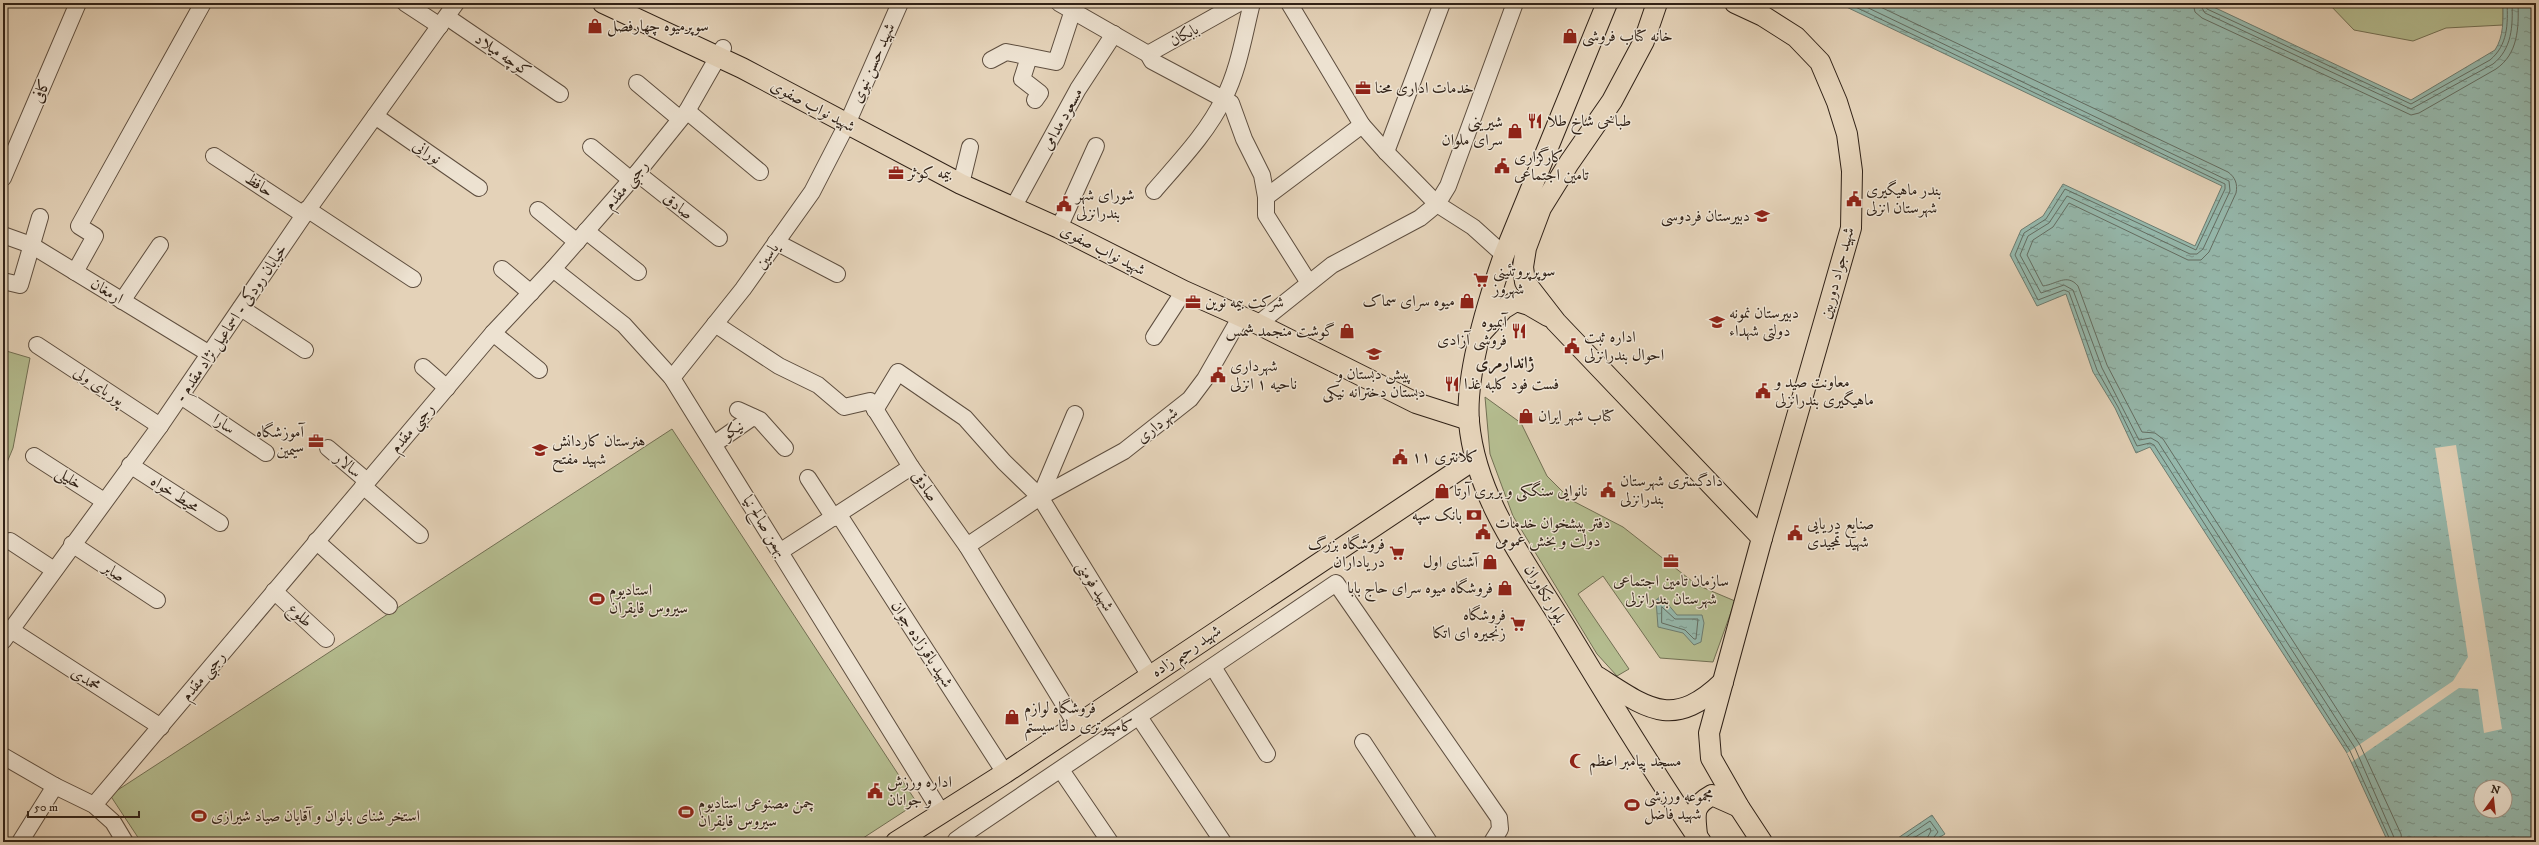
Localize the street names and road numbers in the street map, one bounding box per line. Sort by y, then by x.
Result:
street label: بابکان [1166,19,1202,51]
street label: شهید حسن نبوی [846,20,900,106]
street label: کوچه میلاد [470,29,535,82]
street label: شهید نواب صفوی [767,75,859,137]
street label: کافی [27,76,55,106]
street label: مسعود مدامی [1037,84,1087,154]
street label: نورانی [409,135,445,169]
street label: رجبی مقدم [599,156,656,217]
street label: حافظ [241,168,277,202]
street label: صادق [659,188,697,224]
street label: شهید نواب صفوی [1057,220,1149,280]
street label: شهید جواد دوربین [1815,225,1859,321]
street label: یاسین [751,238,784,273]
street label: - خیابان رودکی - اسماعیل نژاد مقدم [170,240,295,408]
street label: ارمغان [87,273,127,309]
street label: پوریای ولی [69,362,129,412]
street label: رجبی مقدم [385,399,442,460]
street label: شهرداری [1132,402,1182,448]
street label: سارا [209,409,239,439]
street label: نیکو [717,416,748,446]
street label: سالار [329,447,366,482]
street label: خلیلی [52,462,86,495]
street label: صادقی [907,467,943,505]
street label: محیط خواه [147,471,204,517]
street label: بهمن صالح نیا [736,491,792,562]
street label: صابر [97,556,129,586]
street label: شهید فومنی [1071,557,1118,616]
street label: بلوار تکاوران [1520,561,1570,627]
street label: شهید باقرزاده جوان [886,597,958,691]
street label: طلوع [281,599,317,634]
street label: شهید رحیم زاده [1147,620,1228,687]
street label: رجبی مقدم [176,647,233,708]
street label: محمدی [67,662,105,696]

